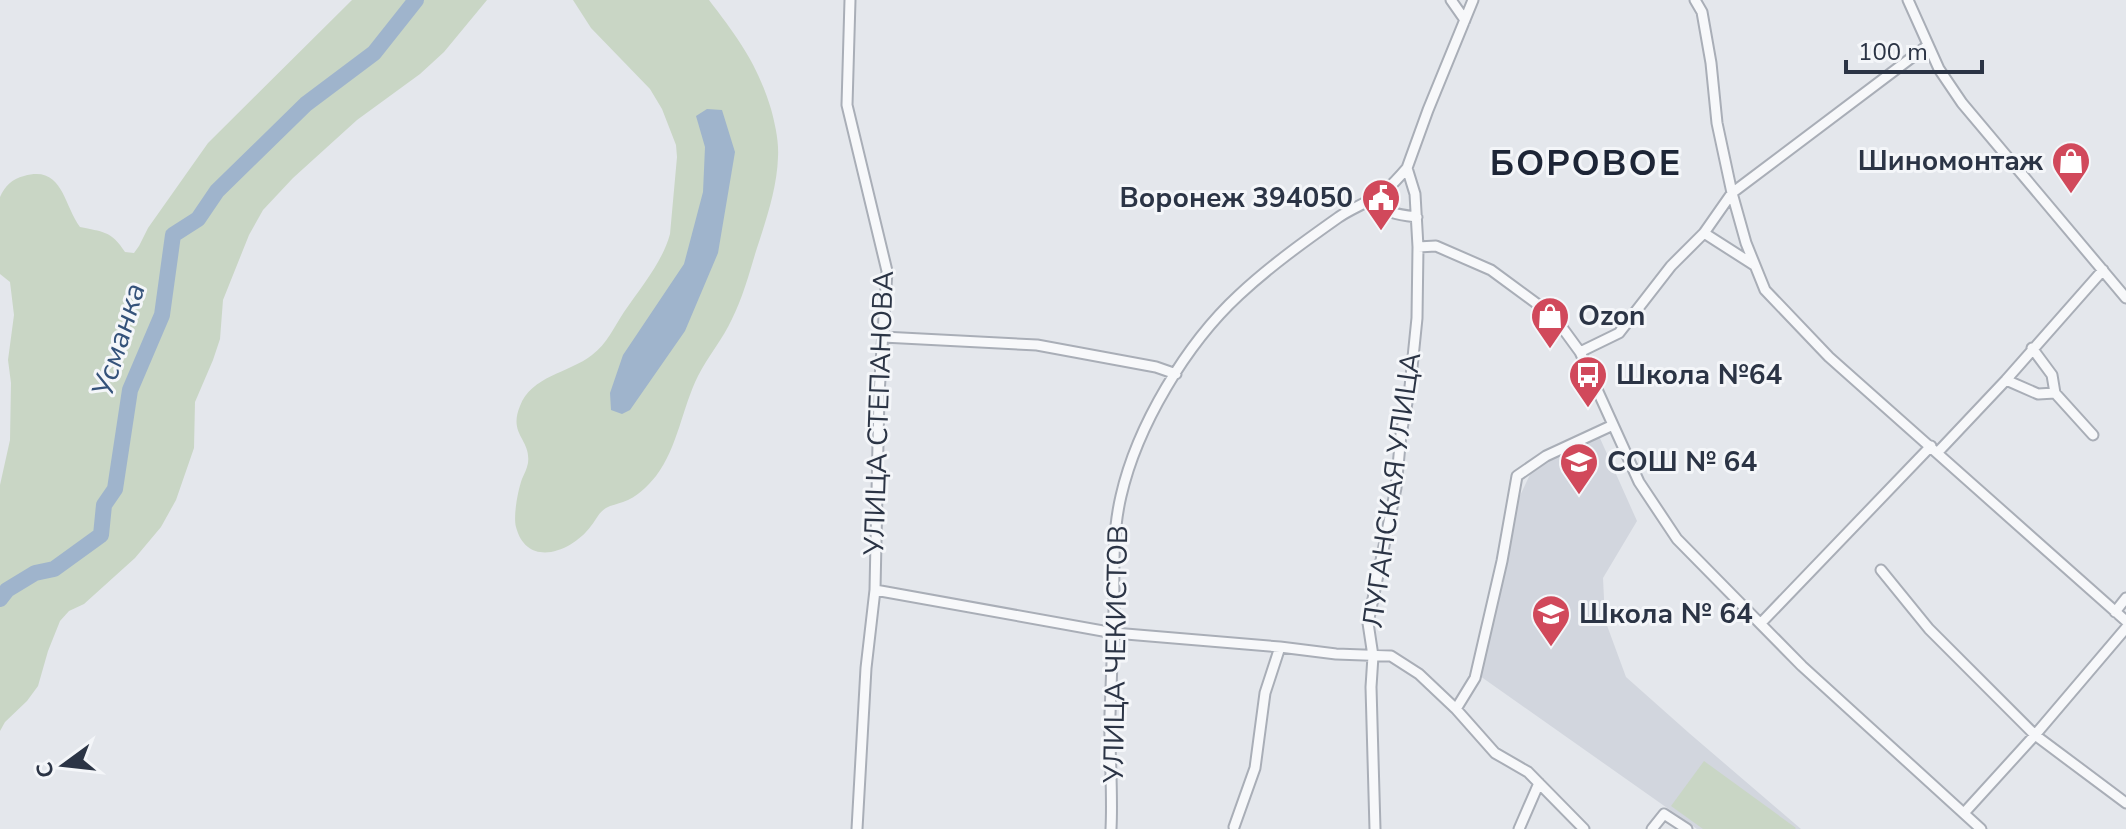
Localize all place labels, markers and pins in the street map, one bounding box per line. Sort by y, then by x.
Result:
shop icon: Шиномонтаж [2050,140,2092,195]
place label: Шиномонтаж [1858,142,2044,180]
public building icon: Воронеж 394050 [1360,177,1402,232]
place label: Воронеж 394050 [1119,179,1353,217]
shop icon: Ozon [1529,295,1571,350]
place label: Ozon [1578,297,1645,335]
bus stop icon: Школа №64 [1567,354,1609,409]
place label: Школа №64 [1616,356,1783,394]
school or university icon: СОШ № 64 [1558,441,1600,496]
place label: СОШ № 64 [1607,443,1757,481]
school or university icon: Школа № 64 [1530,593,1572,648]
place label: Школа № 64 [1579,595,1753,633]

